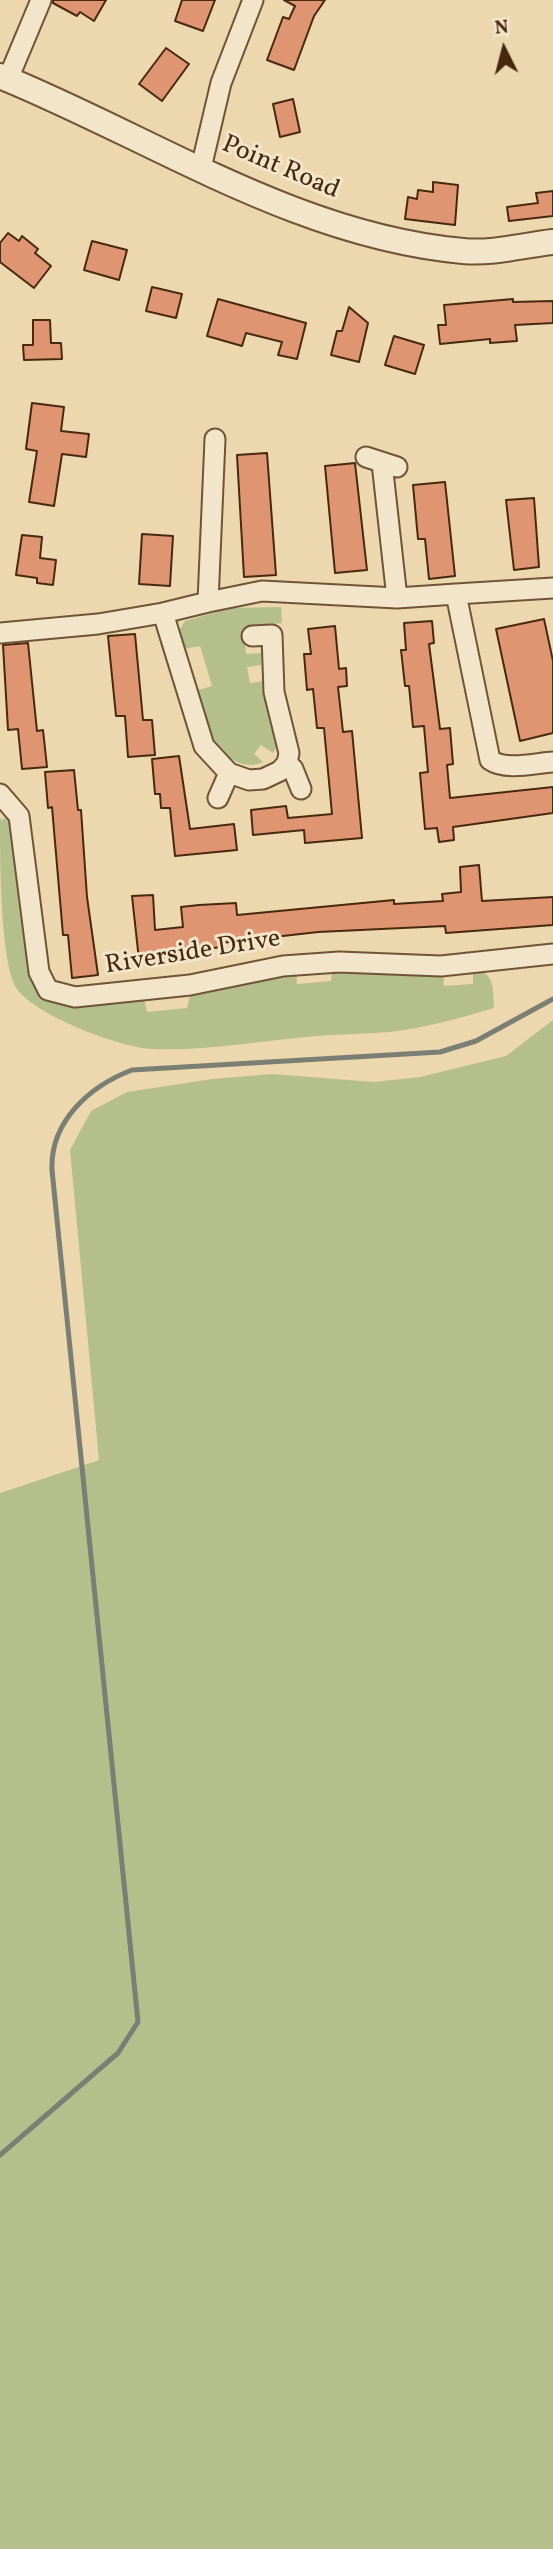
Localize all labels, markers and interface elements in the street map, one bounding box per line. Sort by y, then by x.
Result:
north arrow [469,14,539,84]
text: N [494,14,510,42]
street label: Point Road [216,130,344,208]
street label: Riverside Drive [103,925,283,983]

